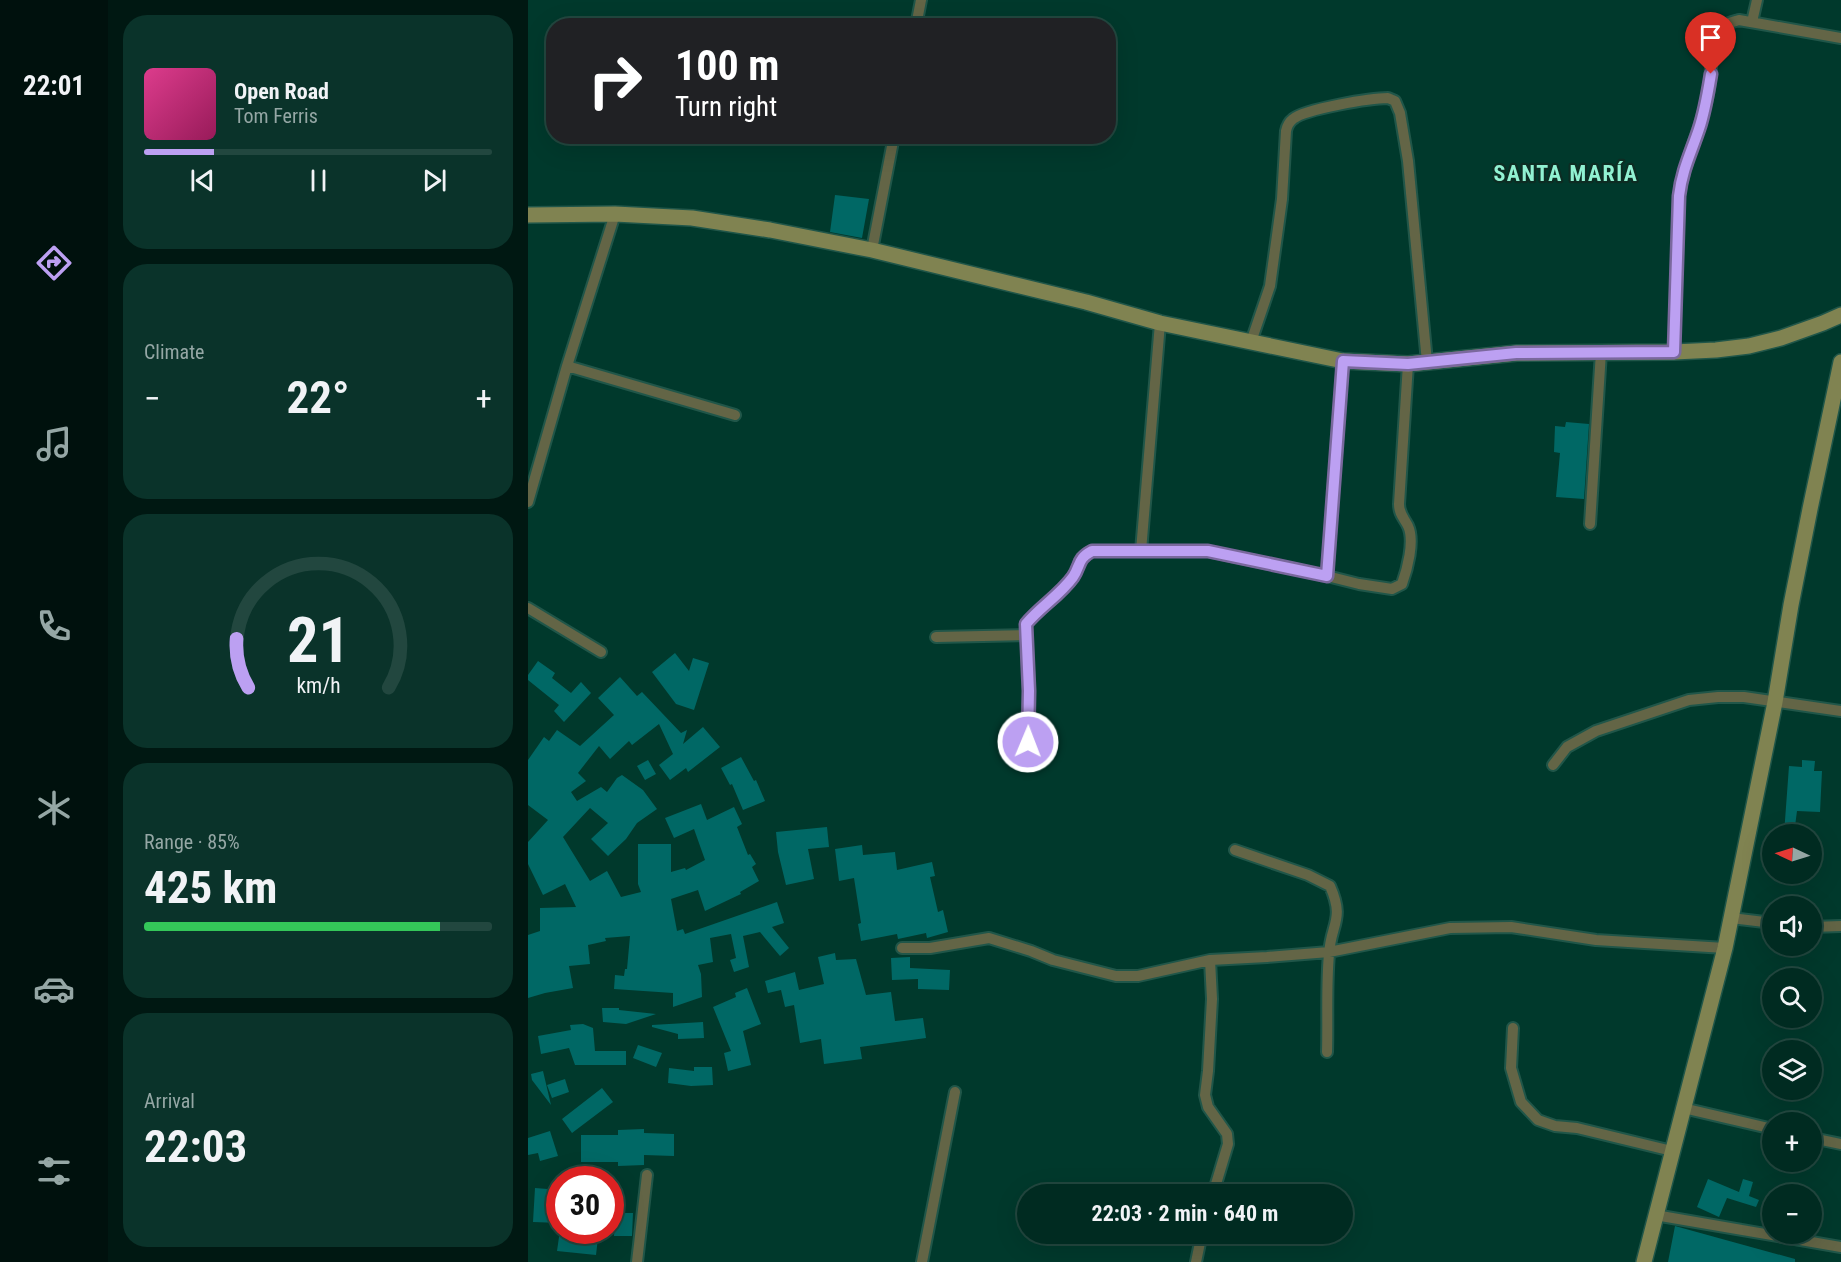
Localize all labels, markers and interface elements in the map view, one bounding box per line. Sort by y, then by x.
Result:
pin [1685,12,1736,74]
icon: arrive [1694,21,1727,54]
text: 100 m [675,41,780,90]
icon: right [576,42,654,120]
text: 22:01 [23,70,85,102]
text: Open Road [234,79,329,104]
text: Turn right [675,91,777,123]
text: Tom Ferris [234,104,318,128]
district label: SANTA MARÍA [1494,161,1638,186]
icon: previous [186,164,219,197]
icon: pause [302,164,335,197]
icon: next [418,164,451,197]
icon: directions [33,242,75,284]
text: Climate [144,340,204,364]
text: 22° [287,371,350,424]
text: − [144,379,161,418]
text: + [476,379,492,418]
icon: music [33,423,75,465]
text: 21 [286,604,350,677]
icon: phone [33,605,75,647]
text: km/h [296,673,340,698]
position arrow [996,710,1060,774]
icon: climate [33,787,75,829]
north arrow [1762,824,1822,884]
map controls [1762,824,1822,1244]
text: Range · 85% [144,830,240,854]
text: 425 km [144,861,277,914]
button: sound [1762,896,1822,956]
icon: car [33,968,75,1010]
button: search [1762,968,1822,1028]
button: layers [1762,1040,1822,1100]
text: Arrival [144,1089,195,1113]
button: + [1762,1112,1822,1172]
text: 22:03 [144,1120,247,1173]
icon: filters [33,1150,75,1192]
speed limit sign: 30 [546,1166,624,1244]
button: − [1762,1184,1822,1244]
text: 22:03 · 2 min · 640 m [1092,1201,1278,1226]

